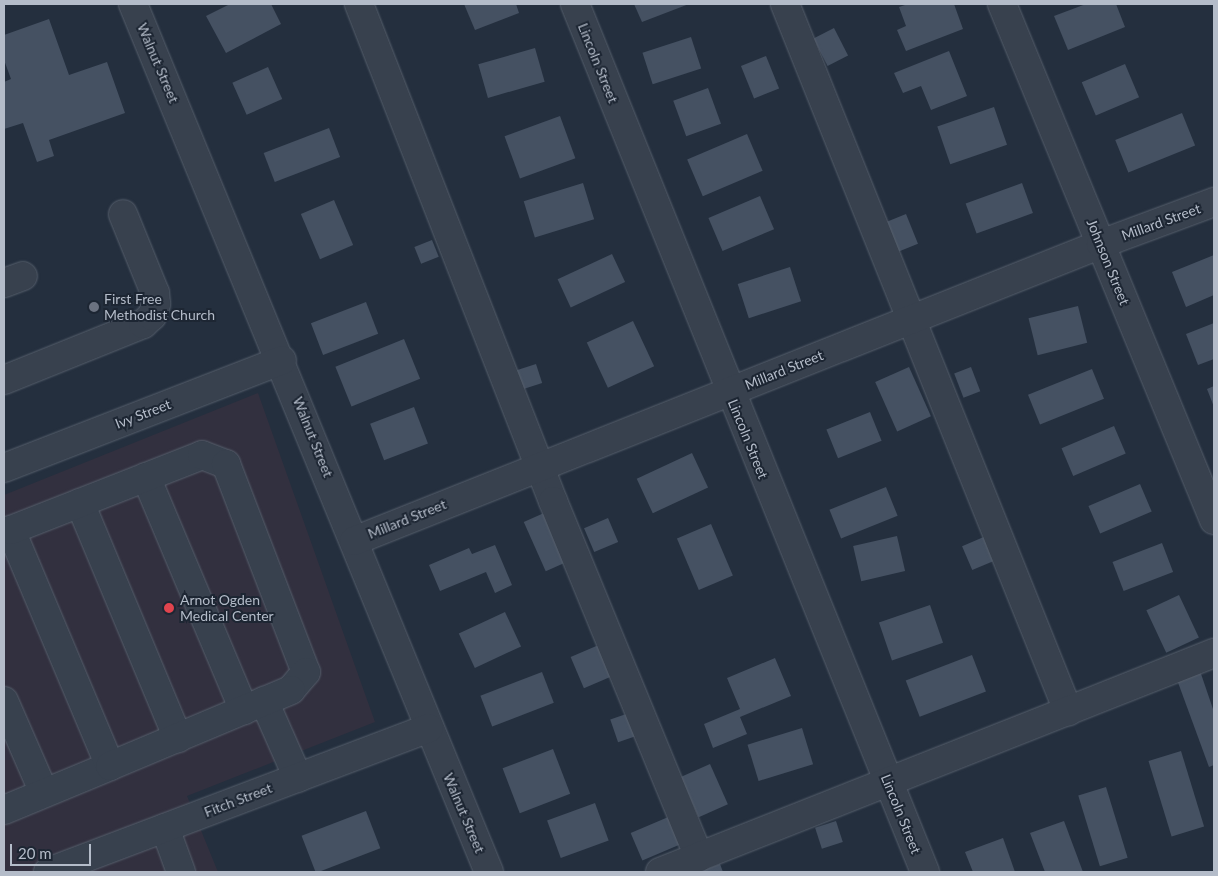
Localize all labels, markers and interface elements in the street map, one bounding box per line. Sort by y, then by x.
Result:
street label: Walnut Street [134,21,182,105]
street label: Lincoln Street [574,21,622,105]
street label: Millard Street [1119,200,1203,244]
street label: Johnson Street [1083,216,1133,308]
place label: First Free Methodist Church [104,291,215,324]
marker: First Free Methodist Church [88,301,100,313]
street label: Millard Street [742,347,826,393]
street label: Walnut Street [289,394,337,480]
street label: Ivy Street [113,396,173,432]
street label: Lincoln Street [724,397,772,481]
street label: Millard Street [365,496,449,542]
place label: Arnot Ogden Medical Center [180,592,274,624]
marker: Arnot Ogden Medical Center [162,601,176,615]
street label: Walnut Street [440,771,488,855]
street label: Lincoln Street [877,772,925,856]
street label: Fitch Street [202,779,274,821]
scale bar [12,834,94,866]
text: 20 m [18,844,52,862]

